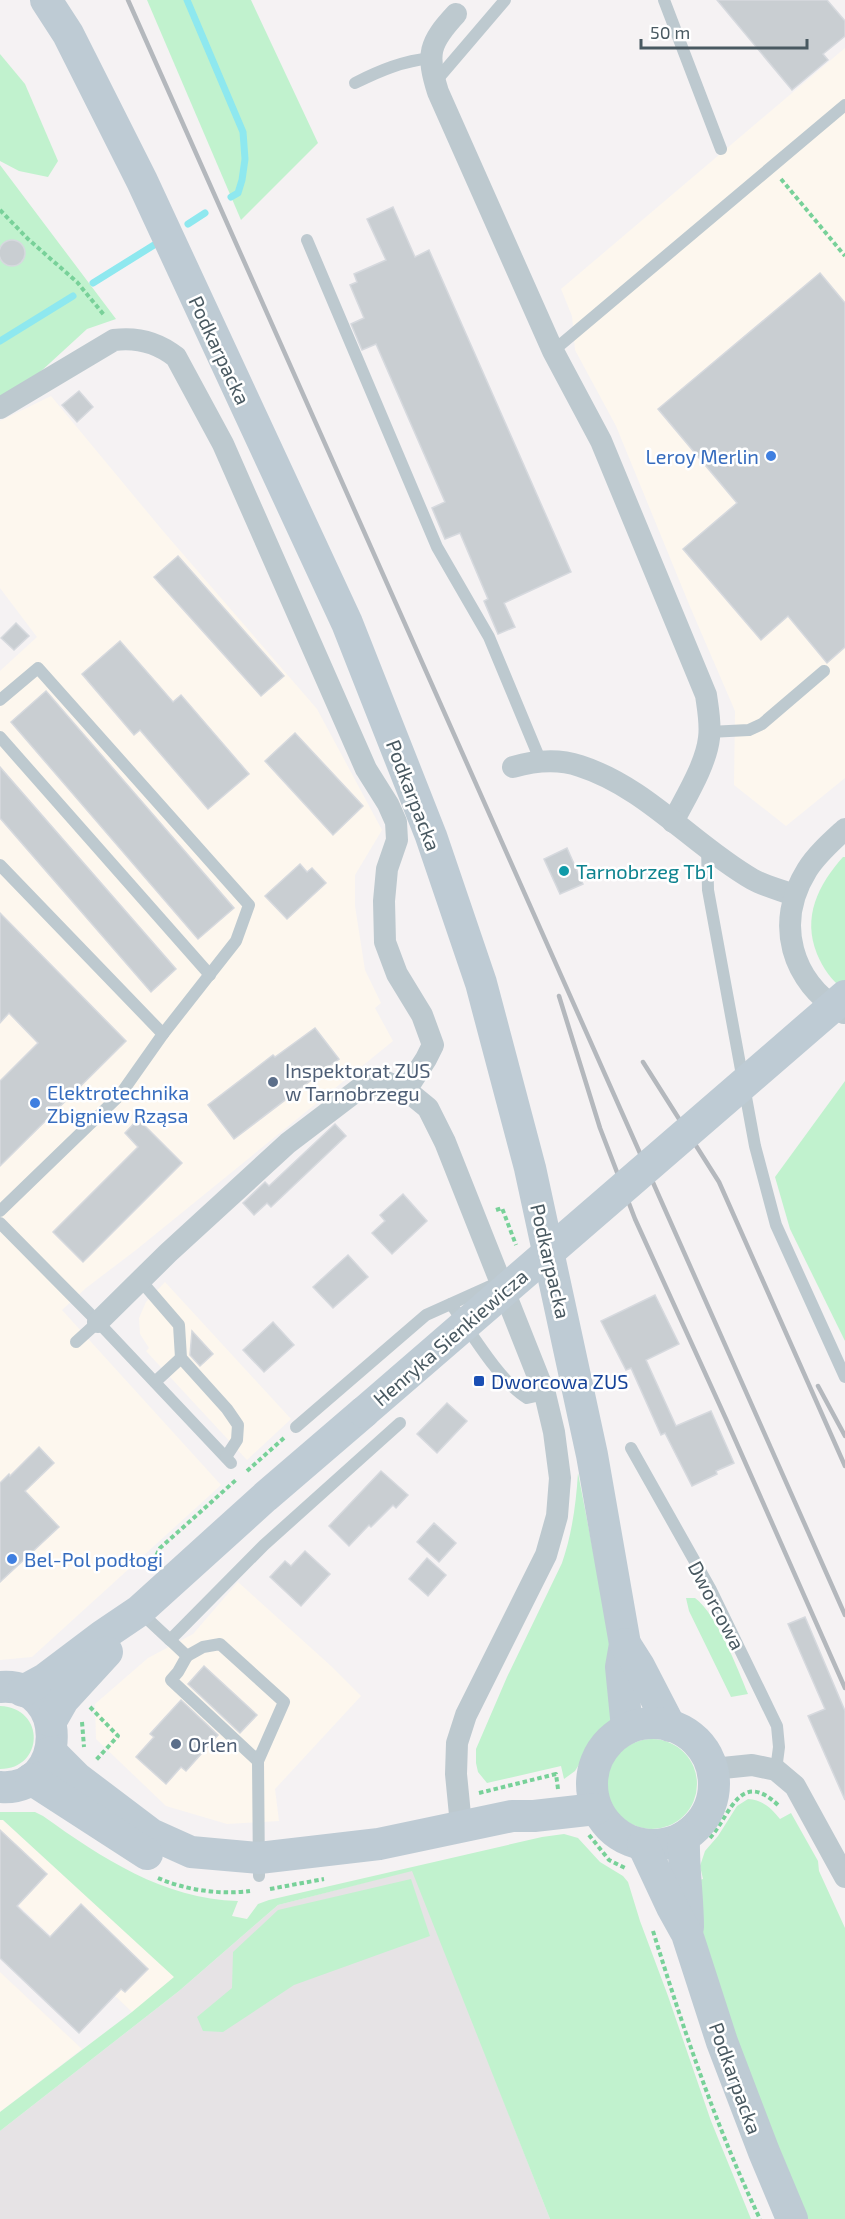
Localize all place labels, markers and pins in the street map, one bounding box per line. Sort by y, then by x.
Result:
place label: Leroy Merlin [646,444,759,468]
marker: Leroy Merlin [764,449,778,463]
place label: Tarnobrzeg Tb1 [576,859,714,883]
marker: Tarnobrzeg Tb1 [557,864,571,878]
place label: Inspektorat ZUS w Tarnobrzegu [285,1058,430,1105]
marker: Inspektorat ZUS w Tarnobrzegu [266,1075,280,1089]
place label: Elektrotechnika Zbigniew Rząsa [47,1080,189,1127]
marker: Elektrotechnika Zbigniew Rząsa [28,1096,42,1110]
place label: Dworcowa ZUS [491,1369,628,1393]
marker: Dworcowa ZUS [472,1374,486,1388]
place label: Bel-Pol podłogi [24,1547,163,1571]
marker: Bel-Pol podłogi [5,1552,19,1566]
place label: Orlen [188,1732,238,1756]
marker: Orlen [169,1737,183,1751]

